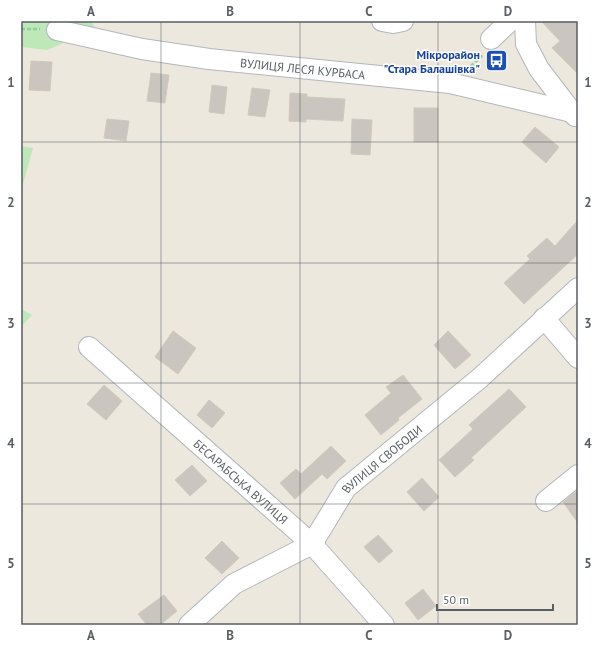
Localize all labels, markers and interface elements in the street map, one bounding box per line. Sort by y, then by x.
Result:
text: A [87,3,95,20]
text: B [226,3,234,20]
text: C [365,3,373,20]
text: D [504,3,512,20]
place label: Мікрорайон "Стара Балашівка" [383,47,480,76]
bus stop icon: Мікрорайон "Стара Балашівка" [483,48,509,74]
street label: ВУЛИЦЯ ЛЕСЯ КУРБАСА [239,55,366,82]
text: 1 [7,74,15,91]
text: 1 [584,74,592,91]
text: 2 [7,194,15,211]
text: 2 [584,194,592,211]
text: 3 [7,315,15,332]
text: 3 [584,315,592,332]
street label: ВУЛИЦЯ СВОБОДИ [337,421,425,495]
text: 4 [7,435,15,452]
text: 4 [584,435,592,452]
street label: БЕСАРАБСЬКА ВУЛИЦЯ [191,436,291,527]
text: 5 [7,555,15,572]
text: 5 [584,555,592,572]
scale bar [437,586,553,612]
text: 50 m [443,592,469,607]
text: A [87,627,95,644]
text: B [226,627,234,644]
text: C [365,627,373,644]
text: D [504,627,512,644]

